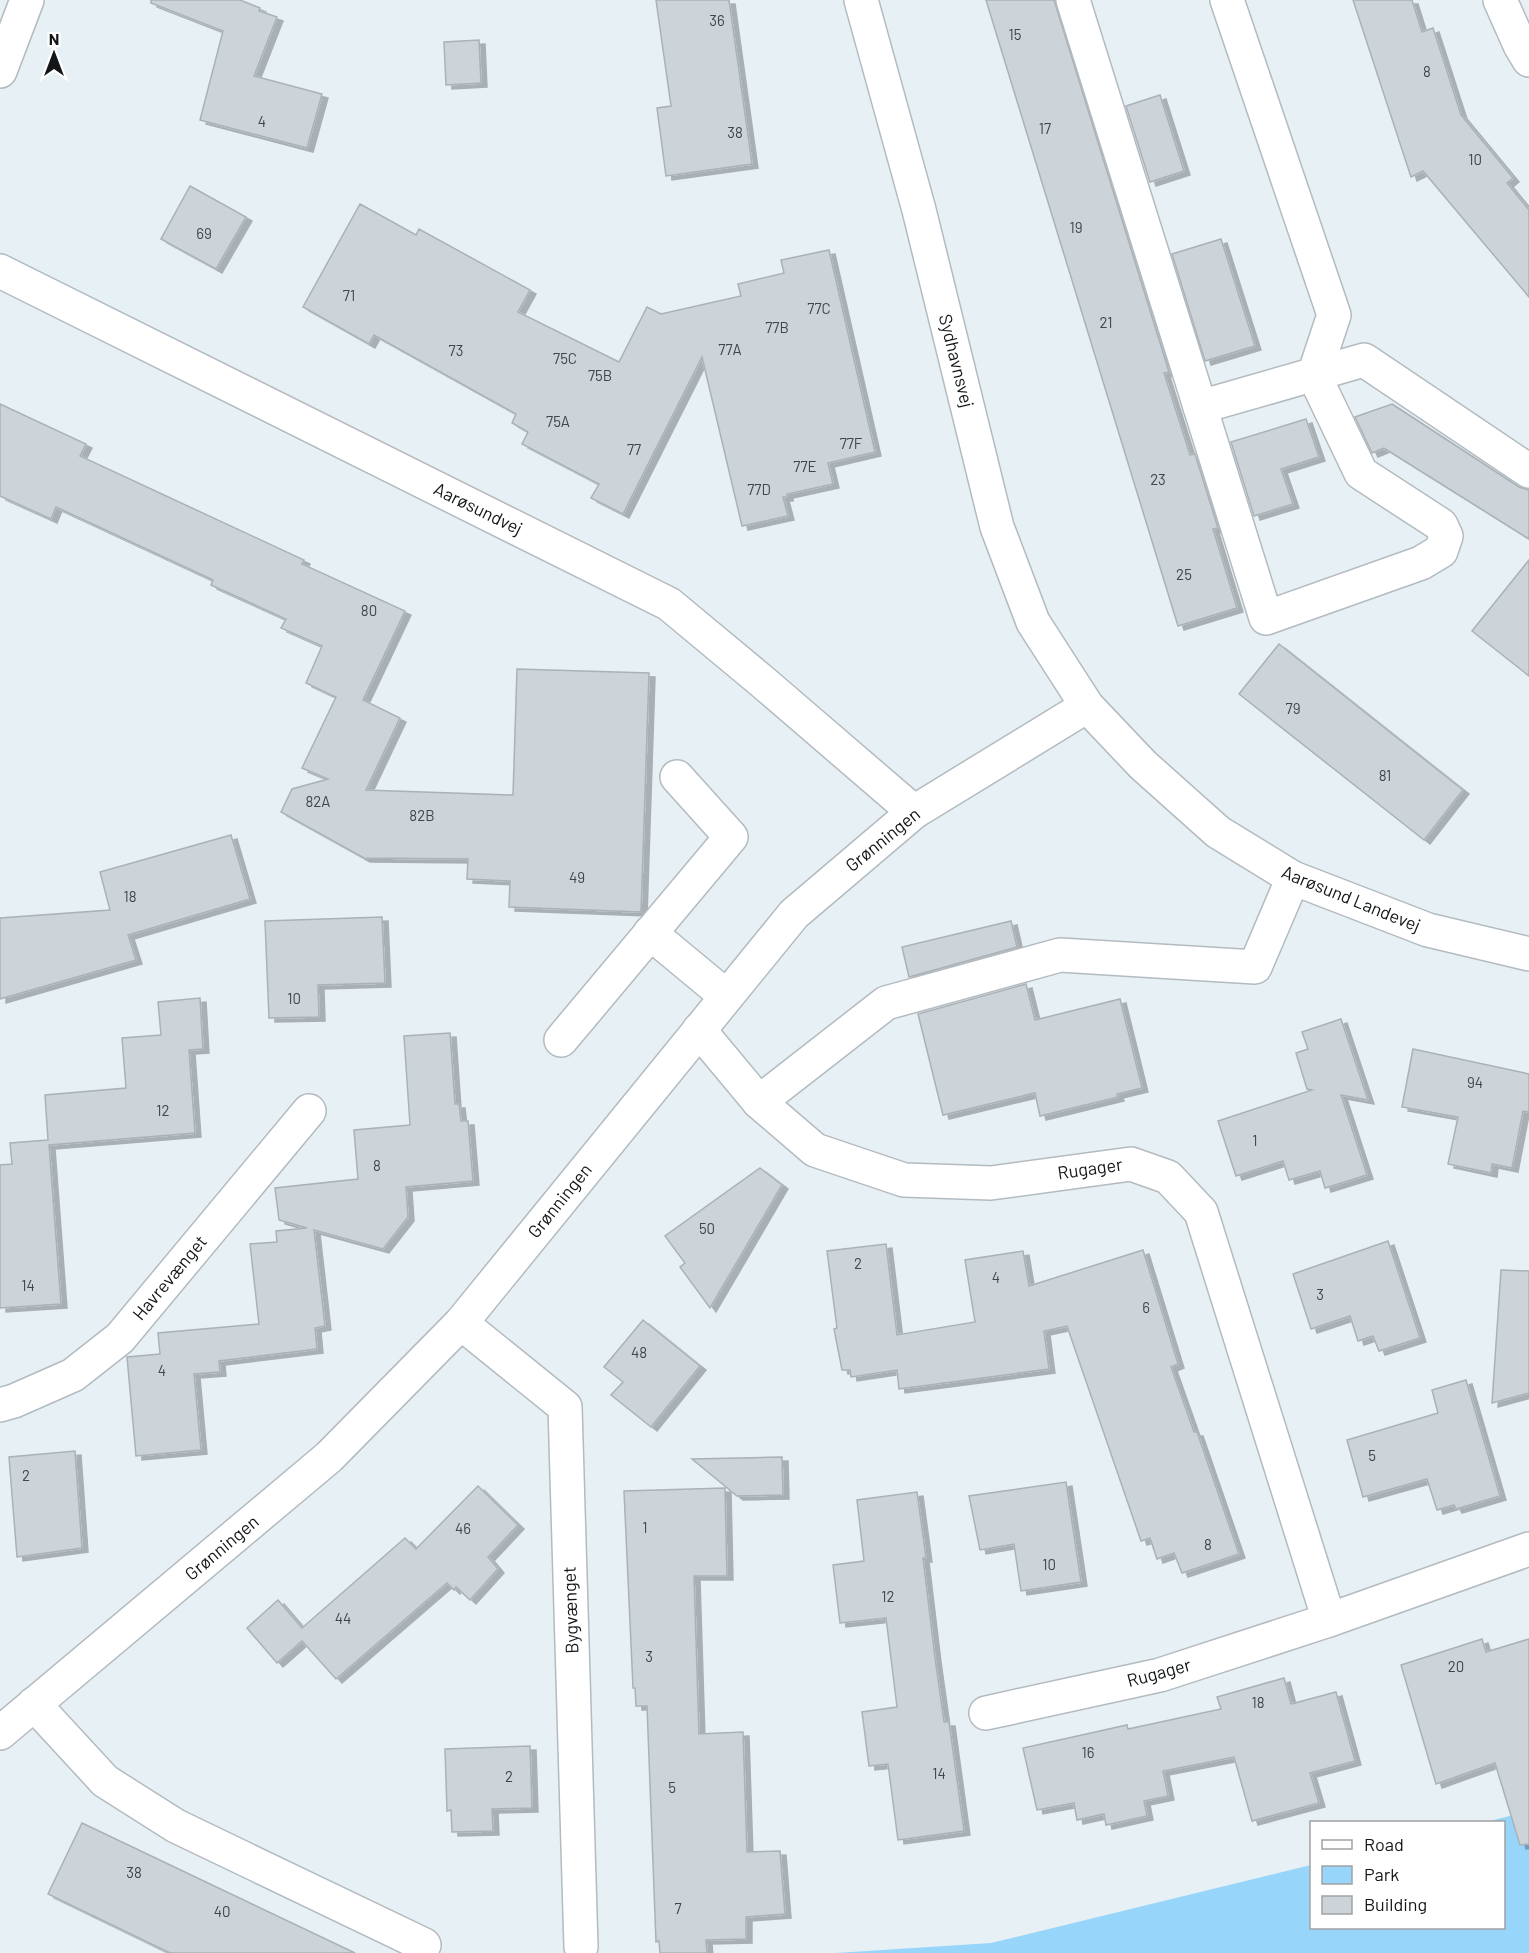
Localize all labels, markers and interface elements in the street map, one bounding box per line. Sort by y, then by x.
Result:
house number: 36 [709,11,725,29]
north arrow [24,24,84,84]
house number: 15 [1009,25,1021,43]
text: N [49,29,59,48]
house number: 8 [1423,62,1431,80]
house number: 4 [258,112,266,130]
house number: 17 [1039,119,1051,137]
house number: 38 [727,123,743,141]
house number: 10 [1468,150,1482,168]
house number: 19 [1069,218,1083,236]
house number: 69 [196,224,212,242]
house number: 71 [343,286,355,304]
house number: 77C [807,299,831,317]
street label: Sydhavnsvej [935,312,979,410]
house number: 21 [1099,313,1113,331]
house number: 77B [765,318,789,336]
house number: 77A [718,340,742,358]
house number: 73 [449,341,463,359]
house number: 75C [553,349,577,367]
house number: 75B [588,366,612,384]
house number: 75A [546,412,570,430]
house number: 77F [840,434,863,452]
house number: 77 [627,440,641,458]
house number: 77E [793,457,817,475]
house number: 23 [1150,470,1166,488]
street label: Aarøsundvej [430,477,526,539]
house number: 77D [747,480,771,498]
house number: 25 [1176,565,1192,583]
house number: 80 [361,601,377,619]
house number: 79 [1286,699,1300,717]
house number: 81 [1379,766,1391,784]
house number: 82A [306,792,330,810]
street label: Grønningen [841,802,924,876]
house number: 82B [409,806,435,824]
street label: Aarøsund Landevej [1279,860,1424,936]
house number: 49 [569,868,585,886]
house number: 18 [123,887,137,905]
house number: 10 [287,989,301,1007]
house number: 94 [1467,1073,1483,1091]
house number: 12 [156,1101,170,1119]
house number: 1 [1252,1131,1258,1149]
street label: Rugager [1056,1153,1124,1183]
house number: 8 [373,1156,381,1174]
street label: Grønningen [522,1159,596,1242]
house number: 50 [699,1219,715,1237]
street label: Havrevænget [127,1230,211,1324]
house number: 2 [854,1254,862,1272]
house number: 4 [992,1268,1000,1286]
house number: 14 [21,1276,35,1294]
house number: 3 [1316,1285,1324,1303]
house number: 6 [1142,1298,1150,1316]
house number: 48 [631,1343,647,1361]
house number: 4 [158,1361,166,1379]
house number: 5 [1368,1446,1376,1464]
house number: 2 [22,1466,30,1484]
street label: Grønningen [180,1510,263,1584]
house number: 1 [642,1518,648,1536]
house number: 46 [455,1519,471,1537]
house number: 8 [1204,1535,1212,1553]
house number: 10 [1042,1555,1056,1573]
street label: Bygvænget [557,1566,583,1654]
house number: 12 [881,1587,895,1605]
house number: 44 [335,1609,351,1627]
house number: 3 [645,1647,653,1665]
street label: Rugager [1124,1653,1194,1691]
house number: 20 [1448,1657,1464,1675]
house number: 18 [1251,1693,1265,1711]
house number: 16 [1082,1743,1094,1761]
house number: 14 [932,1764,946,1782]
house number: 2 [505,1767,513,1785]
house number: 5 [668,1778,676,1796]
legend [1310,1821,1505,1929]
text: Road [1364,1833,1404,1855]
house number: 38 [126,1863,142,1881]
text: Park [1364,1863,1399,1885]
text: Building [1364,1893,1427,1915]
house number: 7 [674,1899,682,1917]
house number: 40 [214,1902,230,1920]

